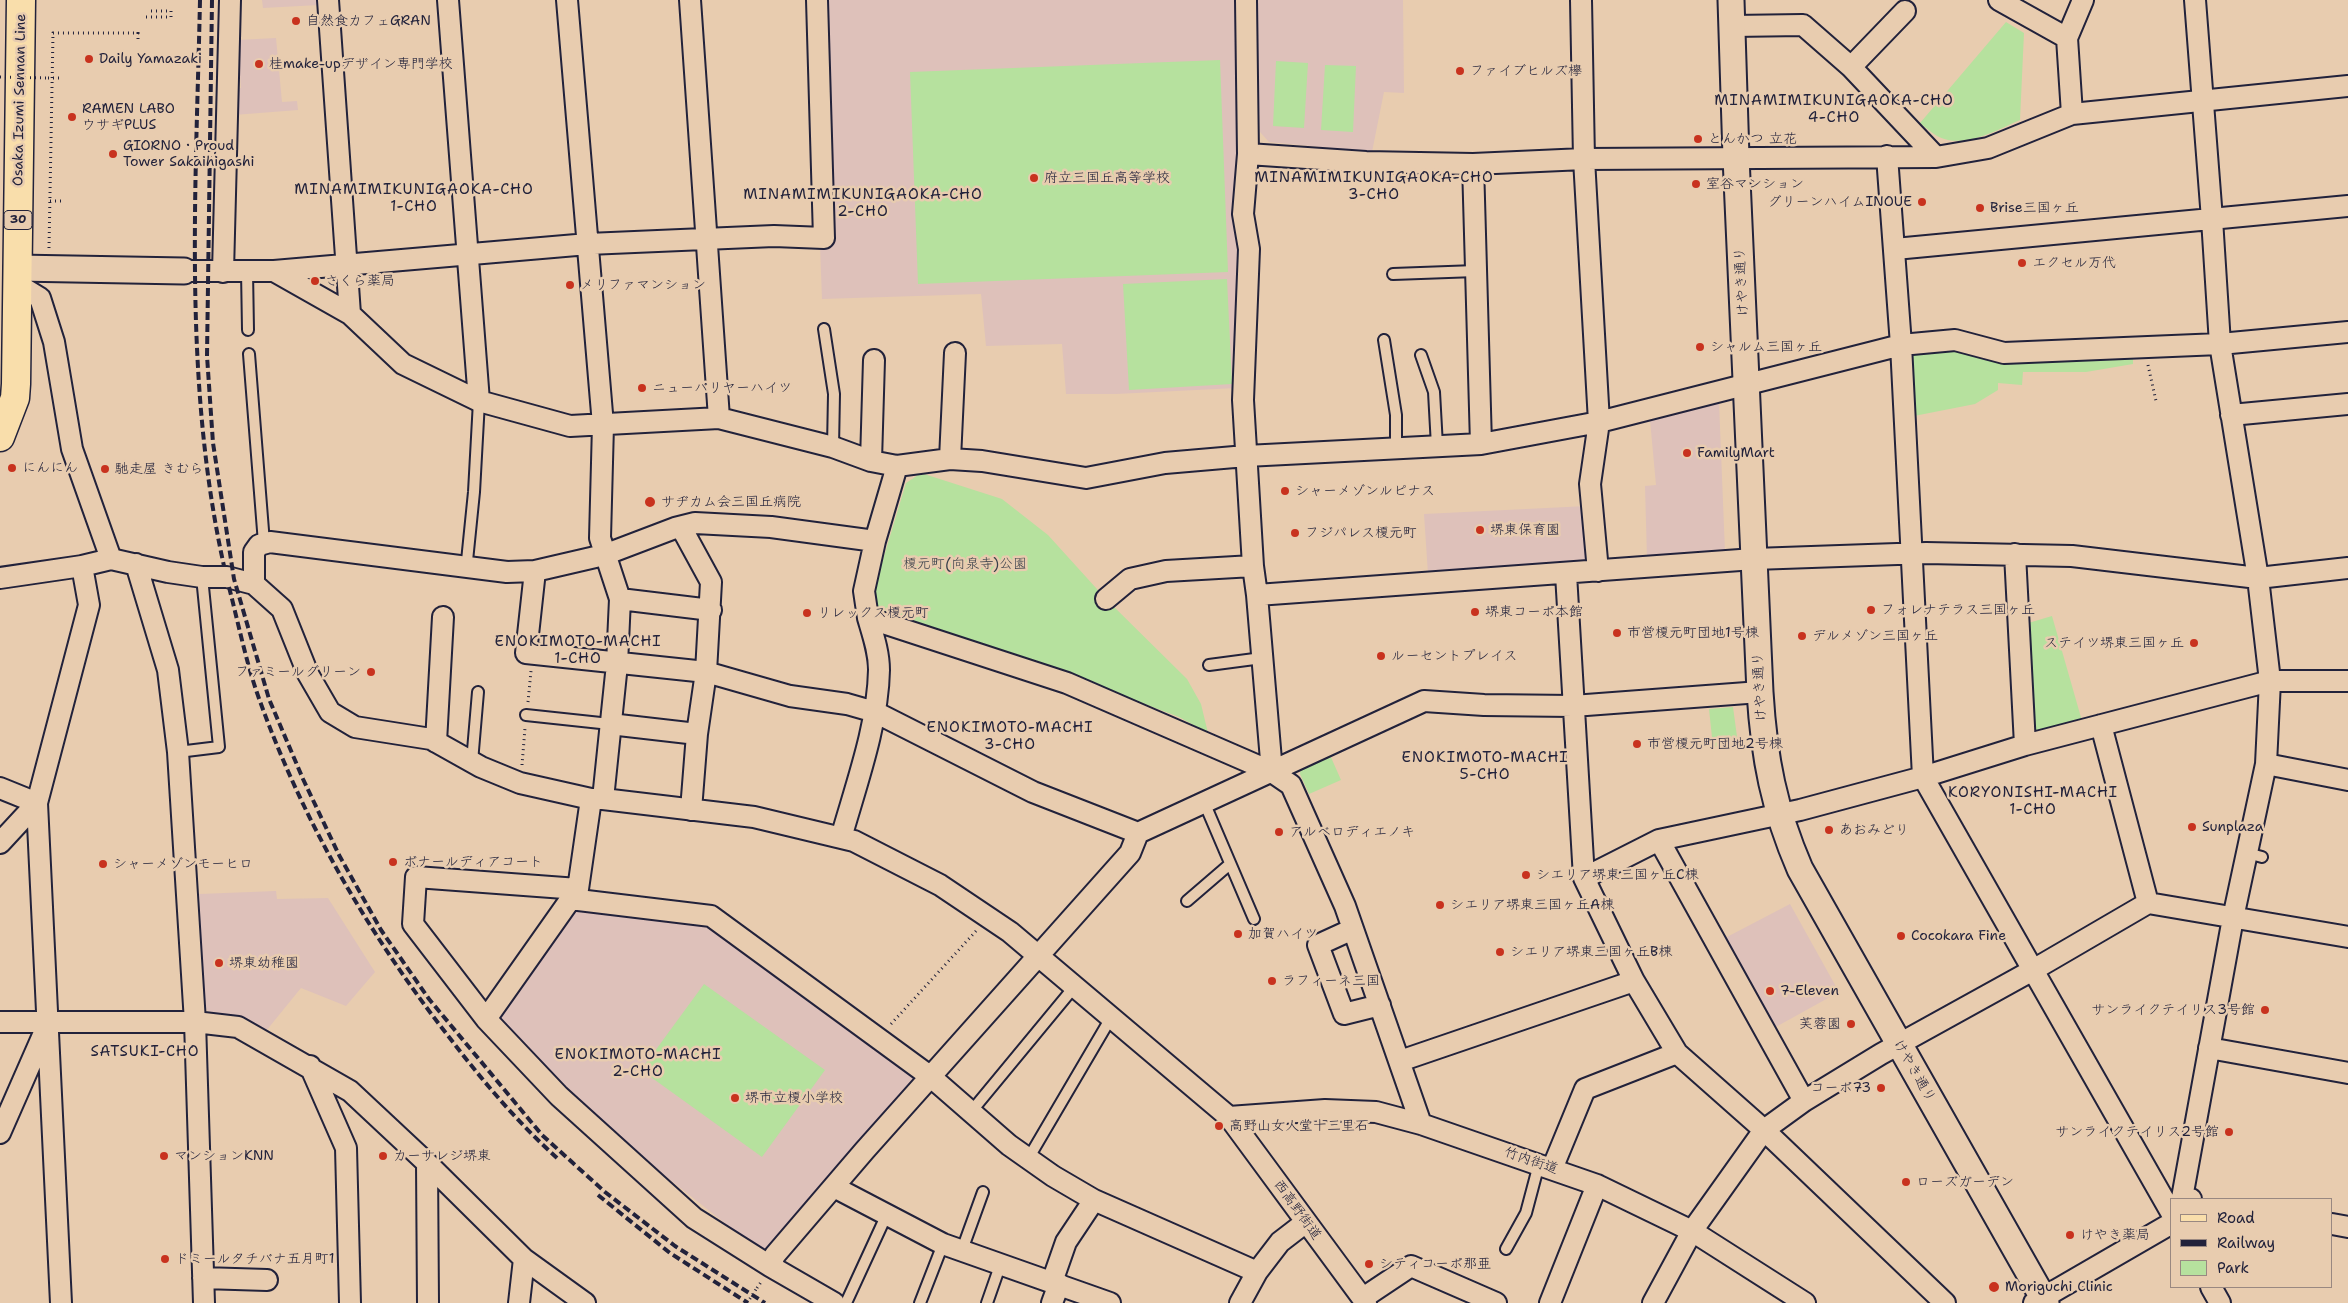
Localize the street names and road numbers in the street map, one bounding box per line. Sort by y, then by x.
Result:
street label: Osaka Izumi Sennan Line [10,14,30,186]
road number: 30 [4,210,32,230]
street label: けやき通り [1732,247,1752,317]
street label: けやき通り [1750,652,1770,722]
street label: けやき通り [1889,1036,1939,1106]
street label: 竹内街道 [1502,1144,1560,1178]
street label: 西高野街道 [1270,1177,1324,1243]

